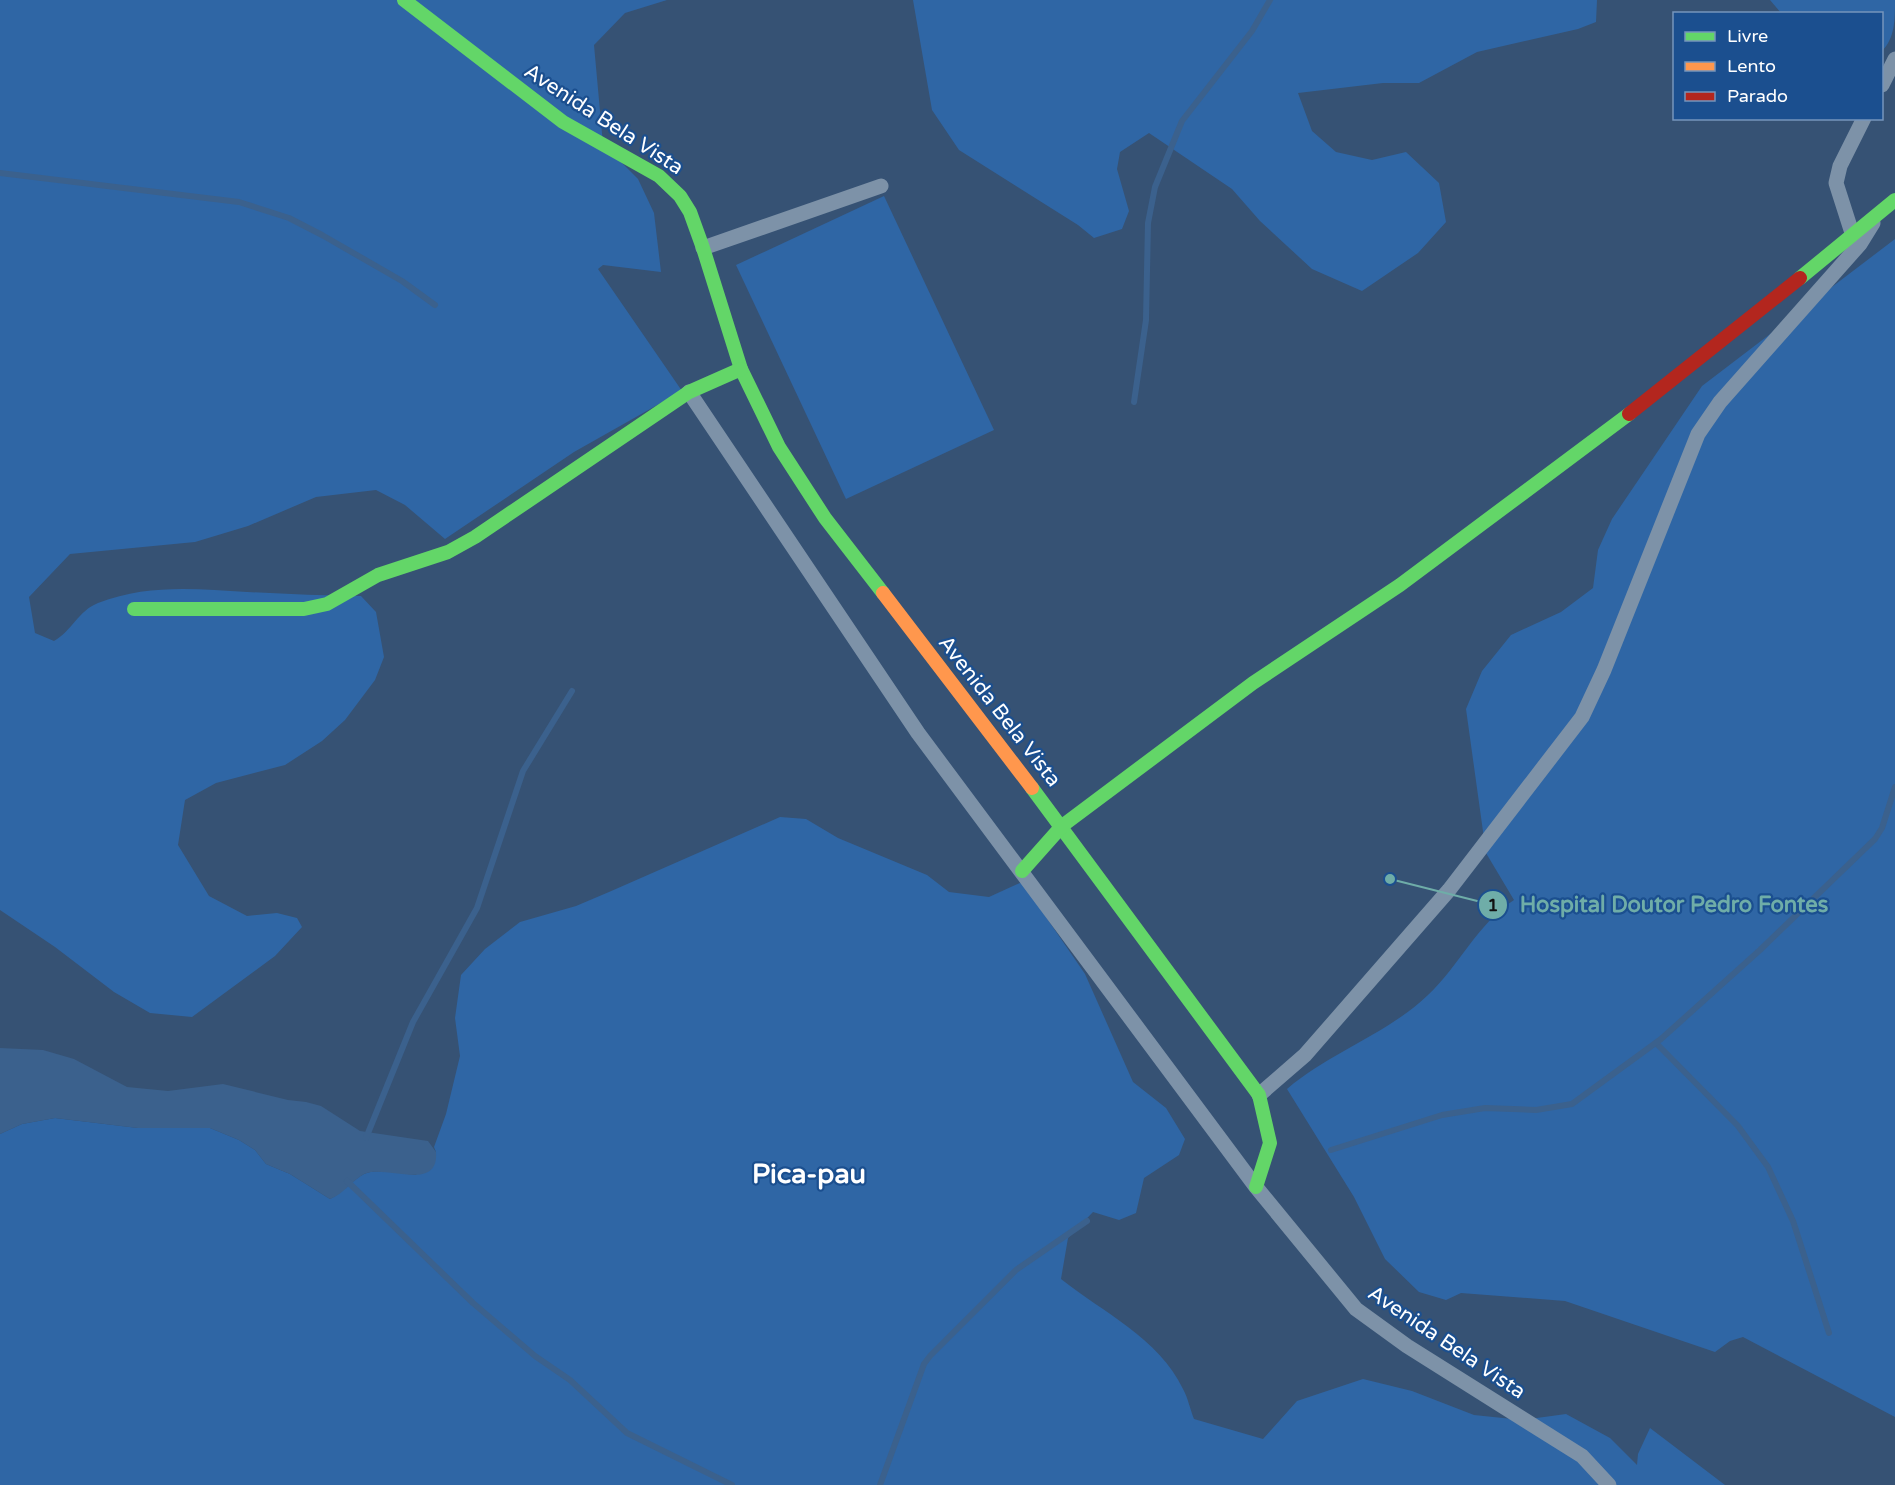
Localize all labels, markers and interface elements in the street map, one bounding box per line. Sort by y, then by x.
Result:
legend [1673,12,1883,120]
text: Livre [1727,25,1768,47]
text: Lento [1727,55,1776,77]
street label: Avenida Bela Vista [520,59,688,180]
text: Parado [1727,85,1788,107]
street label: Avenida Bela Vista [933,631,1066,792]
callout: Hospital Doutor Pedro Fontes [1478,885,1840,925]
text: Hospital Doutor Pedro Fontes [1520,892,1829,918]
text: 1 [1487,894,1499,916]
district label: Pica-pau [752,1158,866,1191]
street label: Avenida Bela Vista [1363,1280,1530,1404]

